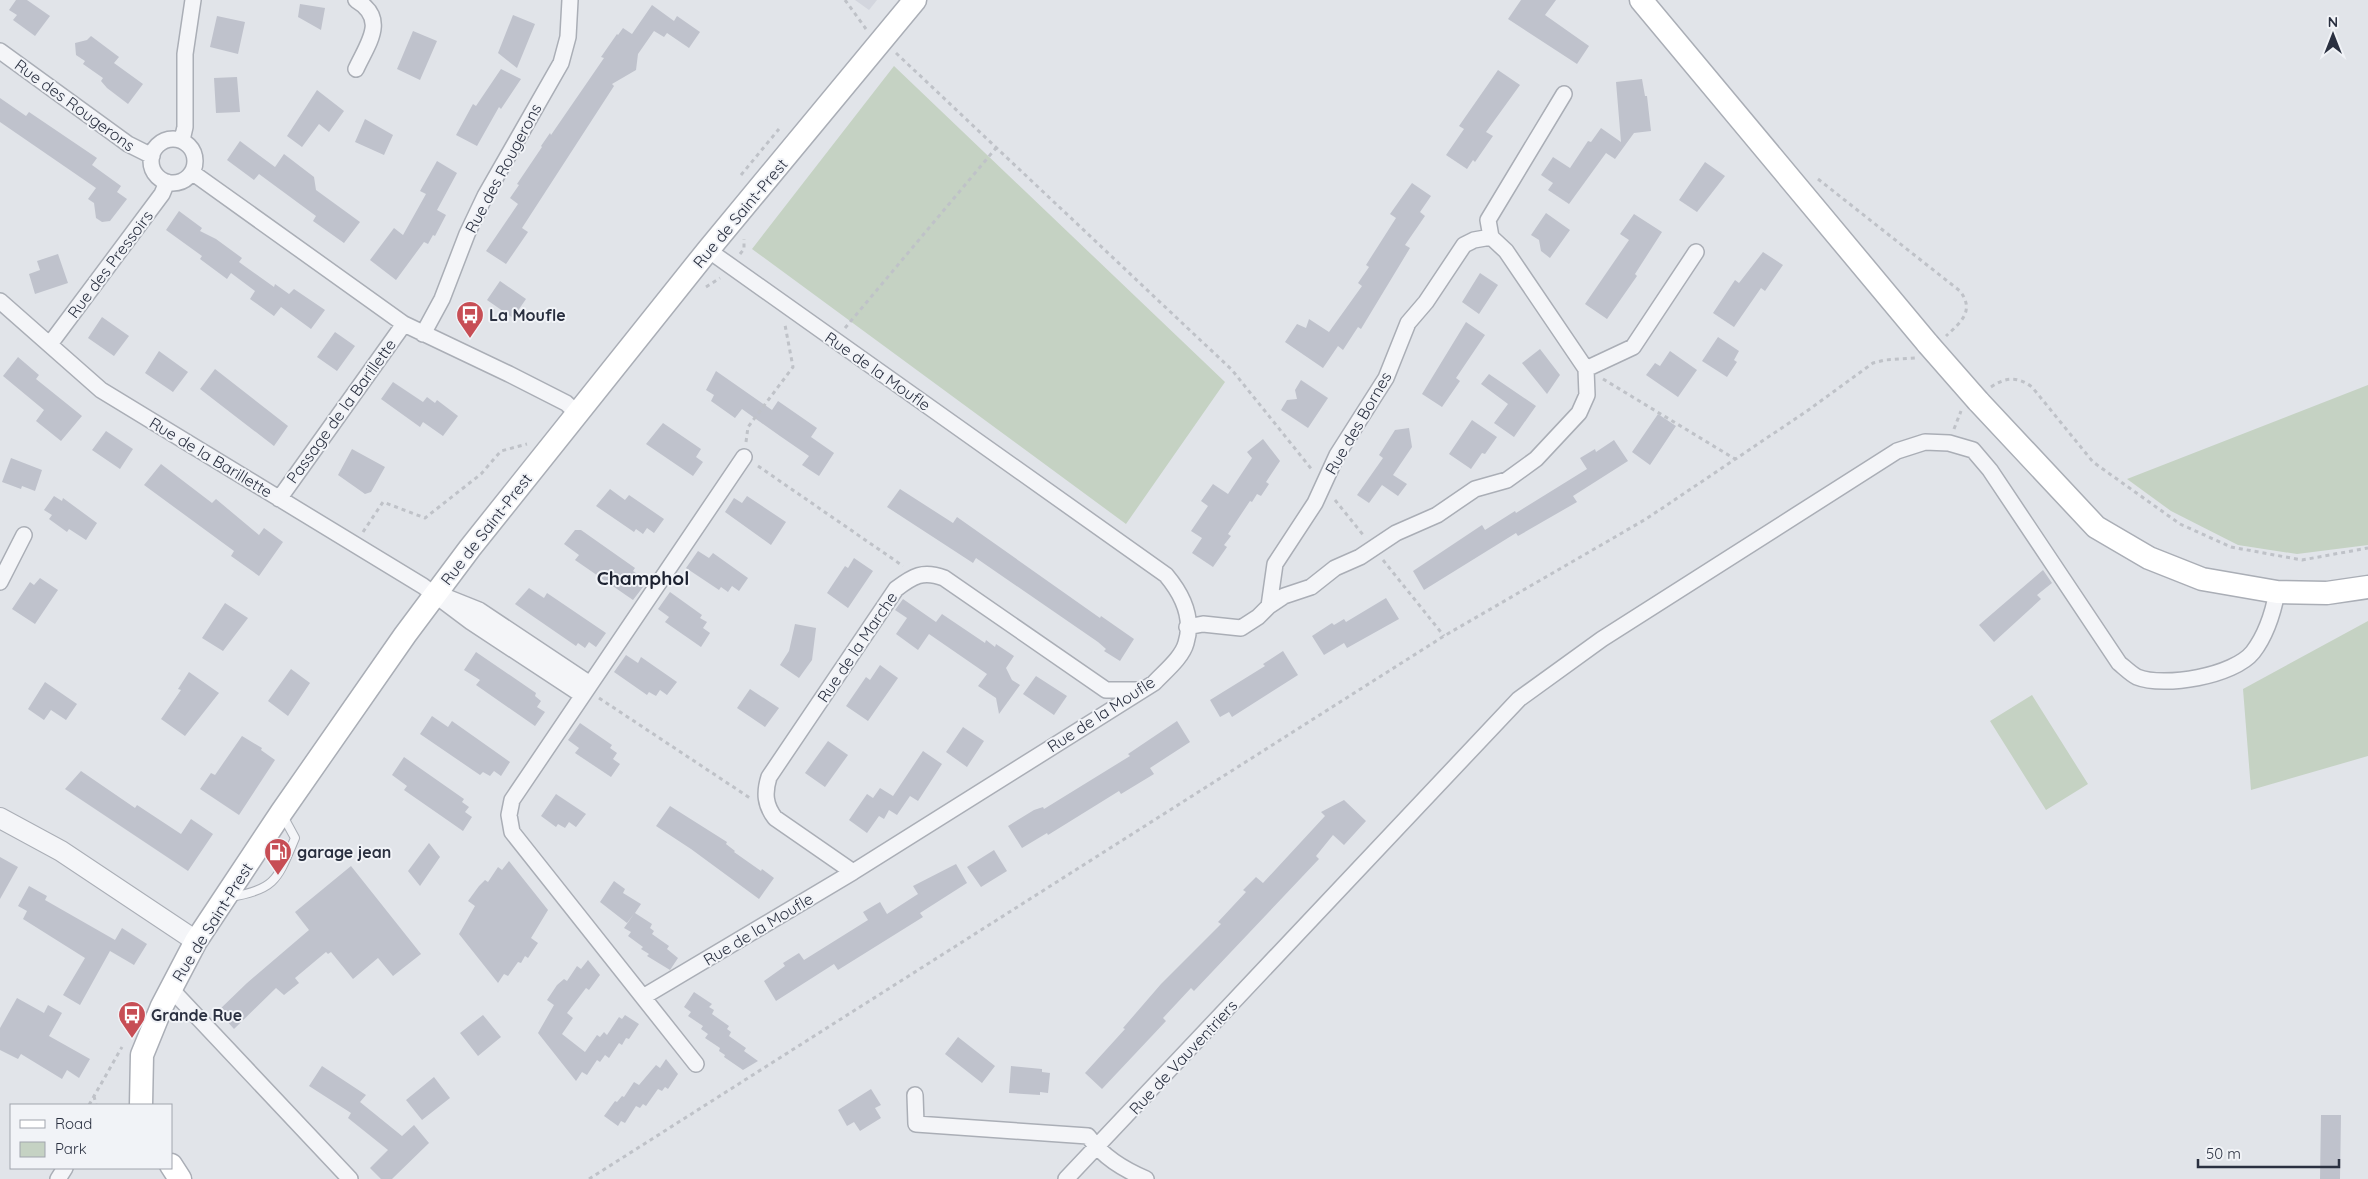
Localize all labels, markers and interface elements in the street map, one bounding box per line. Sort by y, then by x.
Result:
north arrow [2308,10,2358,60]
text: N [2328,13,2338,31]
street label: Rue des Rougerons [11,55,139,155]
street label: Rue des Rougerons [460,100,546,236]
street label: Rue de Saint-Prest [688,154,792,272]
street label: Rue des Pressoirs [63,206,157,322]
bus stop icon: La Moufle [455,300,485,339]
place label: La Moufle [489,305,566,325]
street label: Rue de la Moufle [821,327,935,415]
street label: Passage de la Barillette [282,335,400,487]
street label: Rue des Bornes [1320,368,1396,478]
street label: Rue de la Barillette [146,412,276,502]
street label: Rue de Saint-Prest [436,469,536,589]
district label: Champhol [597,566,689,590]
street label: Rue de la Marche [813,588,901,706]
street label: Rue de la Moufle [1043,672,1159,756]
fuel station icon: garage jean [263,837,293,876]
place label: garage jean [297,842,391,862]
street label: Rue de Saint-Prest [167,859,257,985]
street label: Rue de la Moufle [700,888,816,970]
street label: Rue de Vauventriers [1125,995,1241,1119]
bus stop icon: Grande Rue [117,1000,147,1039]
place label: Grande Rue [151,1005,242,1025]
legend [10,1104,172,1169]
text: Road [55,1114,92,1133]
scale bar [2198,1136,2339,1168]
text: Park [55,1139,87,1158]
text: 50 m [2206,1144,2241,1163]

